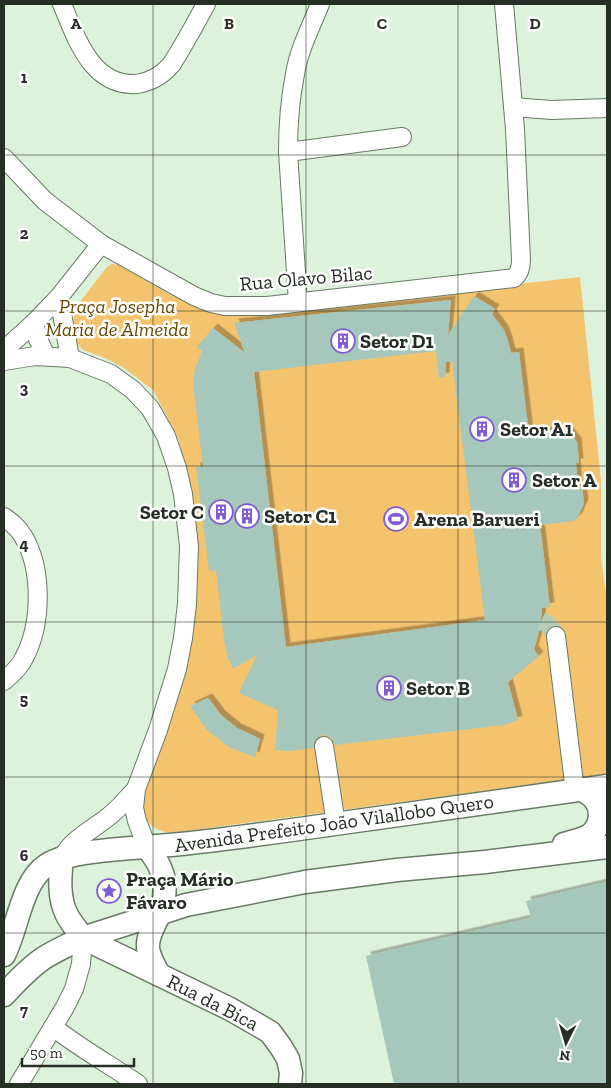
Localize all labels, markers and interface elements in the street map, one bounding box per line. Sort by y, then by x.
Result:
text: A [71,14,82,33]
text: B [224,14,234,33]
text: C [377,14,387,33]
text: D [529,14,541,33]
text: 1 [21,68,28,87]
text: 2 [20,224,29,243]
street label: Rua Olavo Bilac [239,260,373,296]
park label: Praça Josepha Maria de Almeida [45,294,189,341]
building icon: Setor D1 [330,328,356,354]
place label: Setor D1 [360,329,434,353]
text: 3 [20,379,29,398]
building icon: Setor A1 [469,416,495,442]
place label: Setor A1 [500,417,573,441]
building icon: Setor A [501,467,527,493]
place label: Setor A [532,468,597,492]
building icon: Setor C [208,499,234,525]
place label: Setor C [140,500,204,524]
building icon: Setor C1 [234,503,260,529]
place label: Setor C1 [264,504,336,528]
sports icon: Arena Barueri [383,506,409,532]
place label: Arena Barueri [414,507,539,531]
text: 4 [19,535,29,554]
building icon: Setor B [376,675,402,701]
place label: Setor B [406,676,470,700]
text: 5 [20,690,28,709]
street label: Avenida Prefeito João Vilallobo Quero [173,789,495,857]
text: 6 [20,846,29,865]
place label: Praça Mário Fávaro [126,867,234,914]
place icon: Praça Mário Fávaro [96,878,122,904]
street label: Rua da Bica [163,969,263,1035]
text: 7 [20,1001,28,1020]
north arrow [541,1018,591,1068]
scale bar [22,1036,135,1068]
text: 50 m [30,1044,63,1062]
text: N [559,1046,571,1064]

